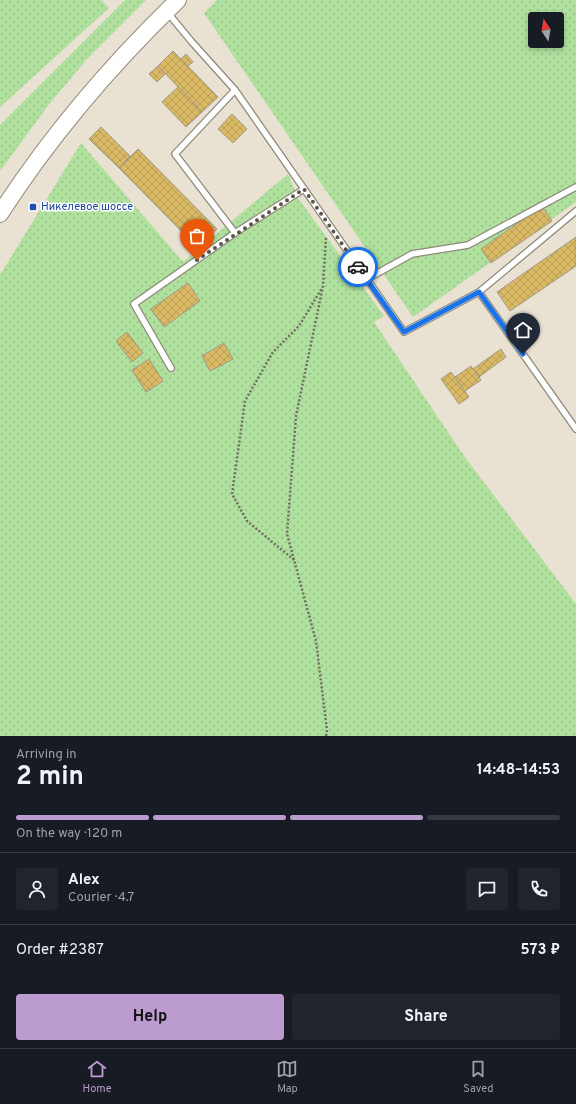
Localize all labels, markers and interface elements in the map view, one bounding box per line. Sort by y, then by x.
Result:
north arrow [528,12,564,48]
map controls [528,12,564,48]
place label: Никелевое шоссе [41,200,133,214]
marker: Никелевое шоссе [28,202,38,212]
pin [180,219,214,260]
icon: bag [186,225,208,247]
courier [338,247,378,287]
icon: car [347,256,369,278]
pin [506,313,540,354]
icon: home [512,319,534,341]
text: Arriving in [16,747,77,763]
text: 2 min [16,761,84,794]
text: 14:48–14:53 [477,761,560,780]
text: On the way · 120 m [16,826,122,842]
button: person [16,868,58,910]
button: chat [466,868,508,910]
button: phone [518,868,560,910]
text: Alex [68,871,100,890]
text: Courier · 4.7 [68,890,134,906]
text: Order #2387 [16,941,104,960]
text: 573 ₽ [520,941,560,960]
button: Help [16,994,284,1040]
button: Share [292,994,560,1040]
tab: Home [82,1058,112,1096]
tab: Map [276,1058,298,1096]
tab: Saved [463,1058,494,1096]

